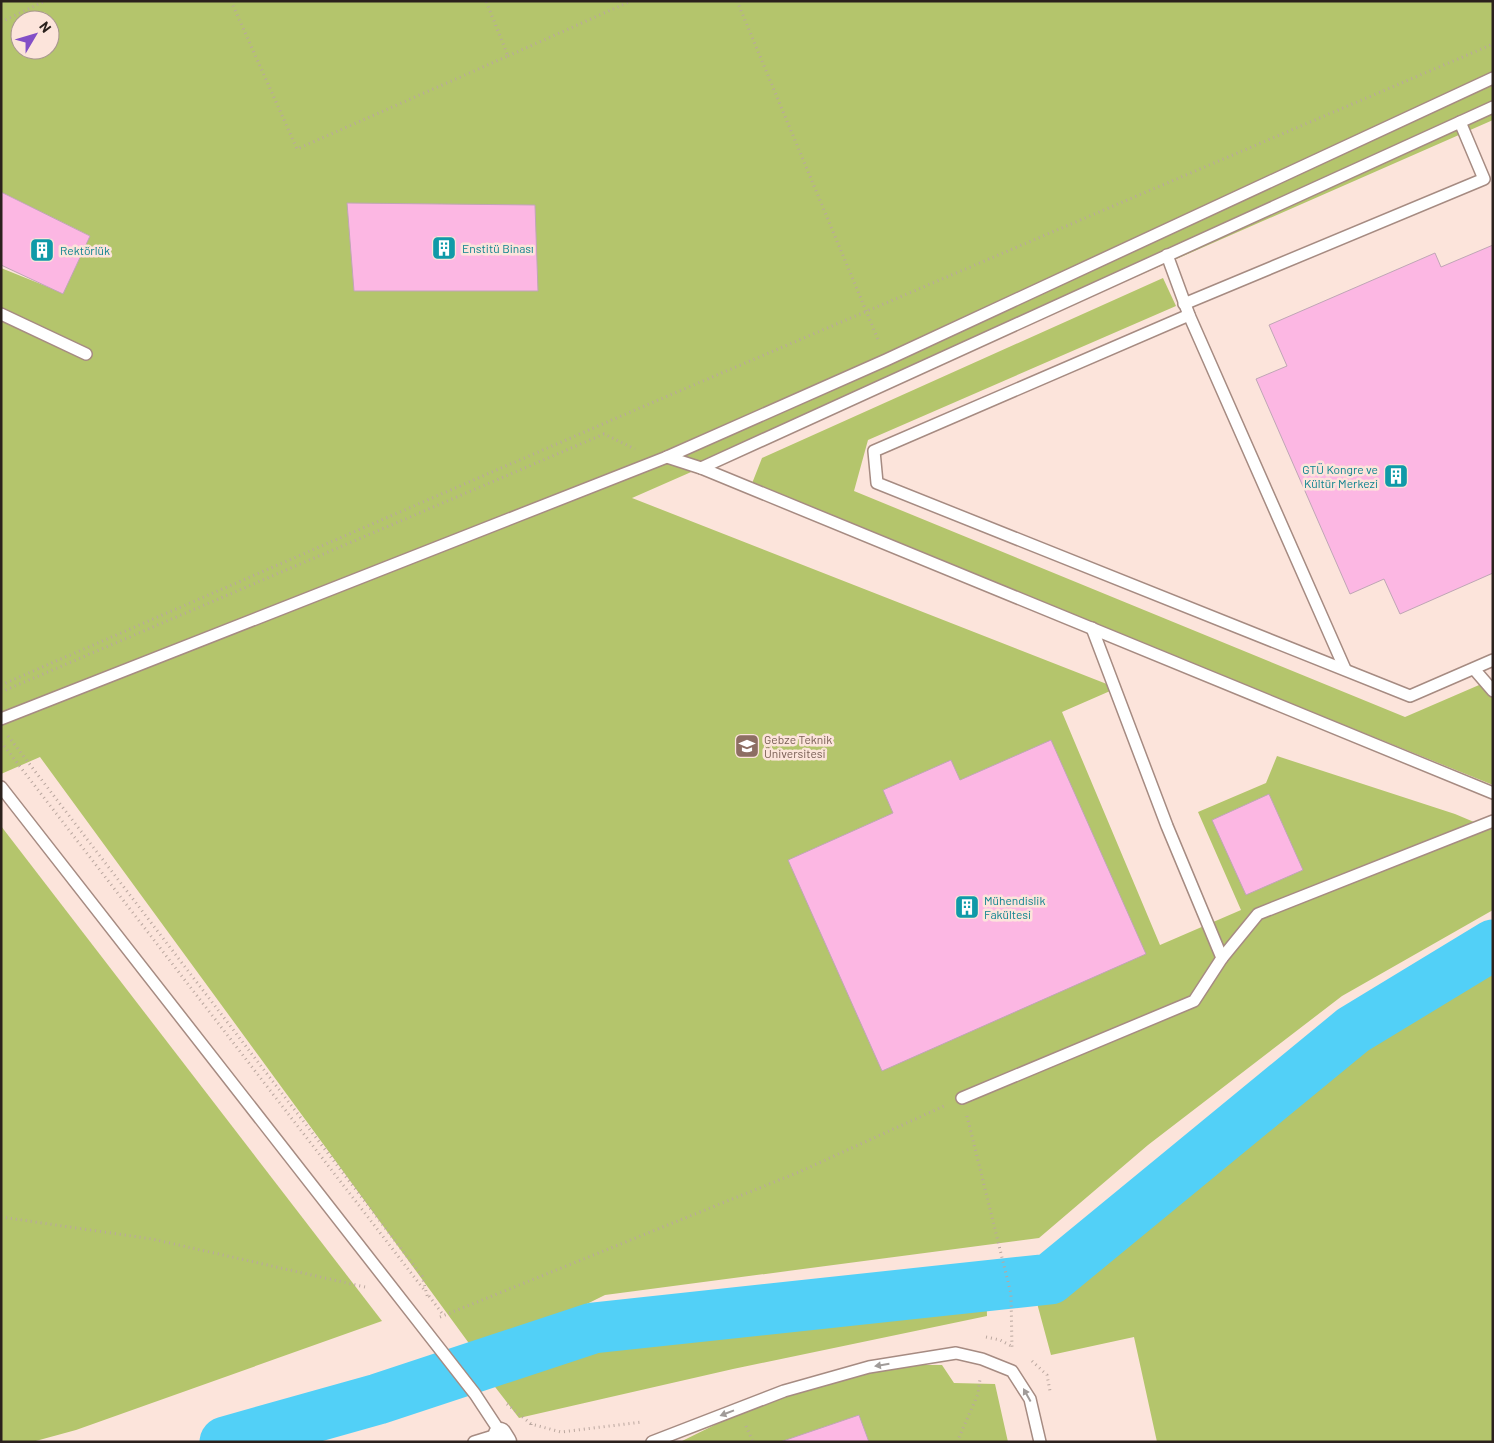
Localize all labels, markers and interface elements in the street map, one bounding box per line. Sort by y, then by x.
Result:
north arrow [10,10,60,60]
text: N [36,18,55,36]
building icon: Enstitü Binası [431,235,457,261]
building icon: Rektörlük [29,237,55,263]
place label: Enstitü Binası [462,241,534,255]
place label: Rektörlük [60,243,110,257]
place label: GTÜ Kongre ve Kültür Merkezi [1302,462,1378,490]
building icon: GTÜ Kongre ve Kültür Merkezi [1383,463,1409,489]
place label: Gebze Teknik Üniversitesi [764,732,832,760]
school or university icon: Gebze Teknik Üniversitesi [734,733,760,759]
place label: Mühendislik Fakültesi [984,893,1045,921]
building icon: Mühendislik Fakültesi [954,894,980,920]
one-way arrow [873,1362,889,1370]
one-way arrow [1022,1389,1031,1402]
one-way arrow [719,1410,734,1417]

